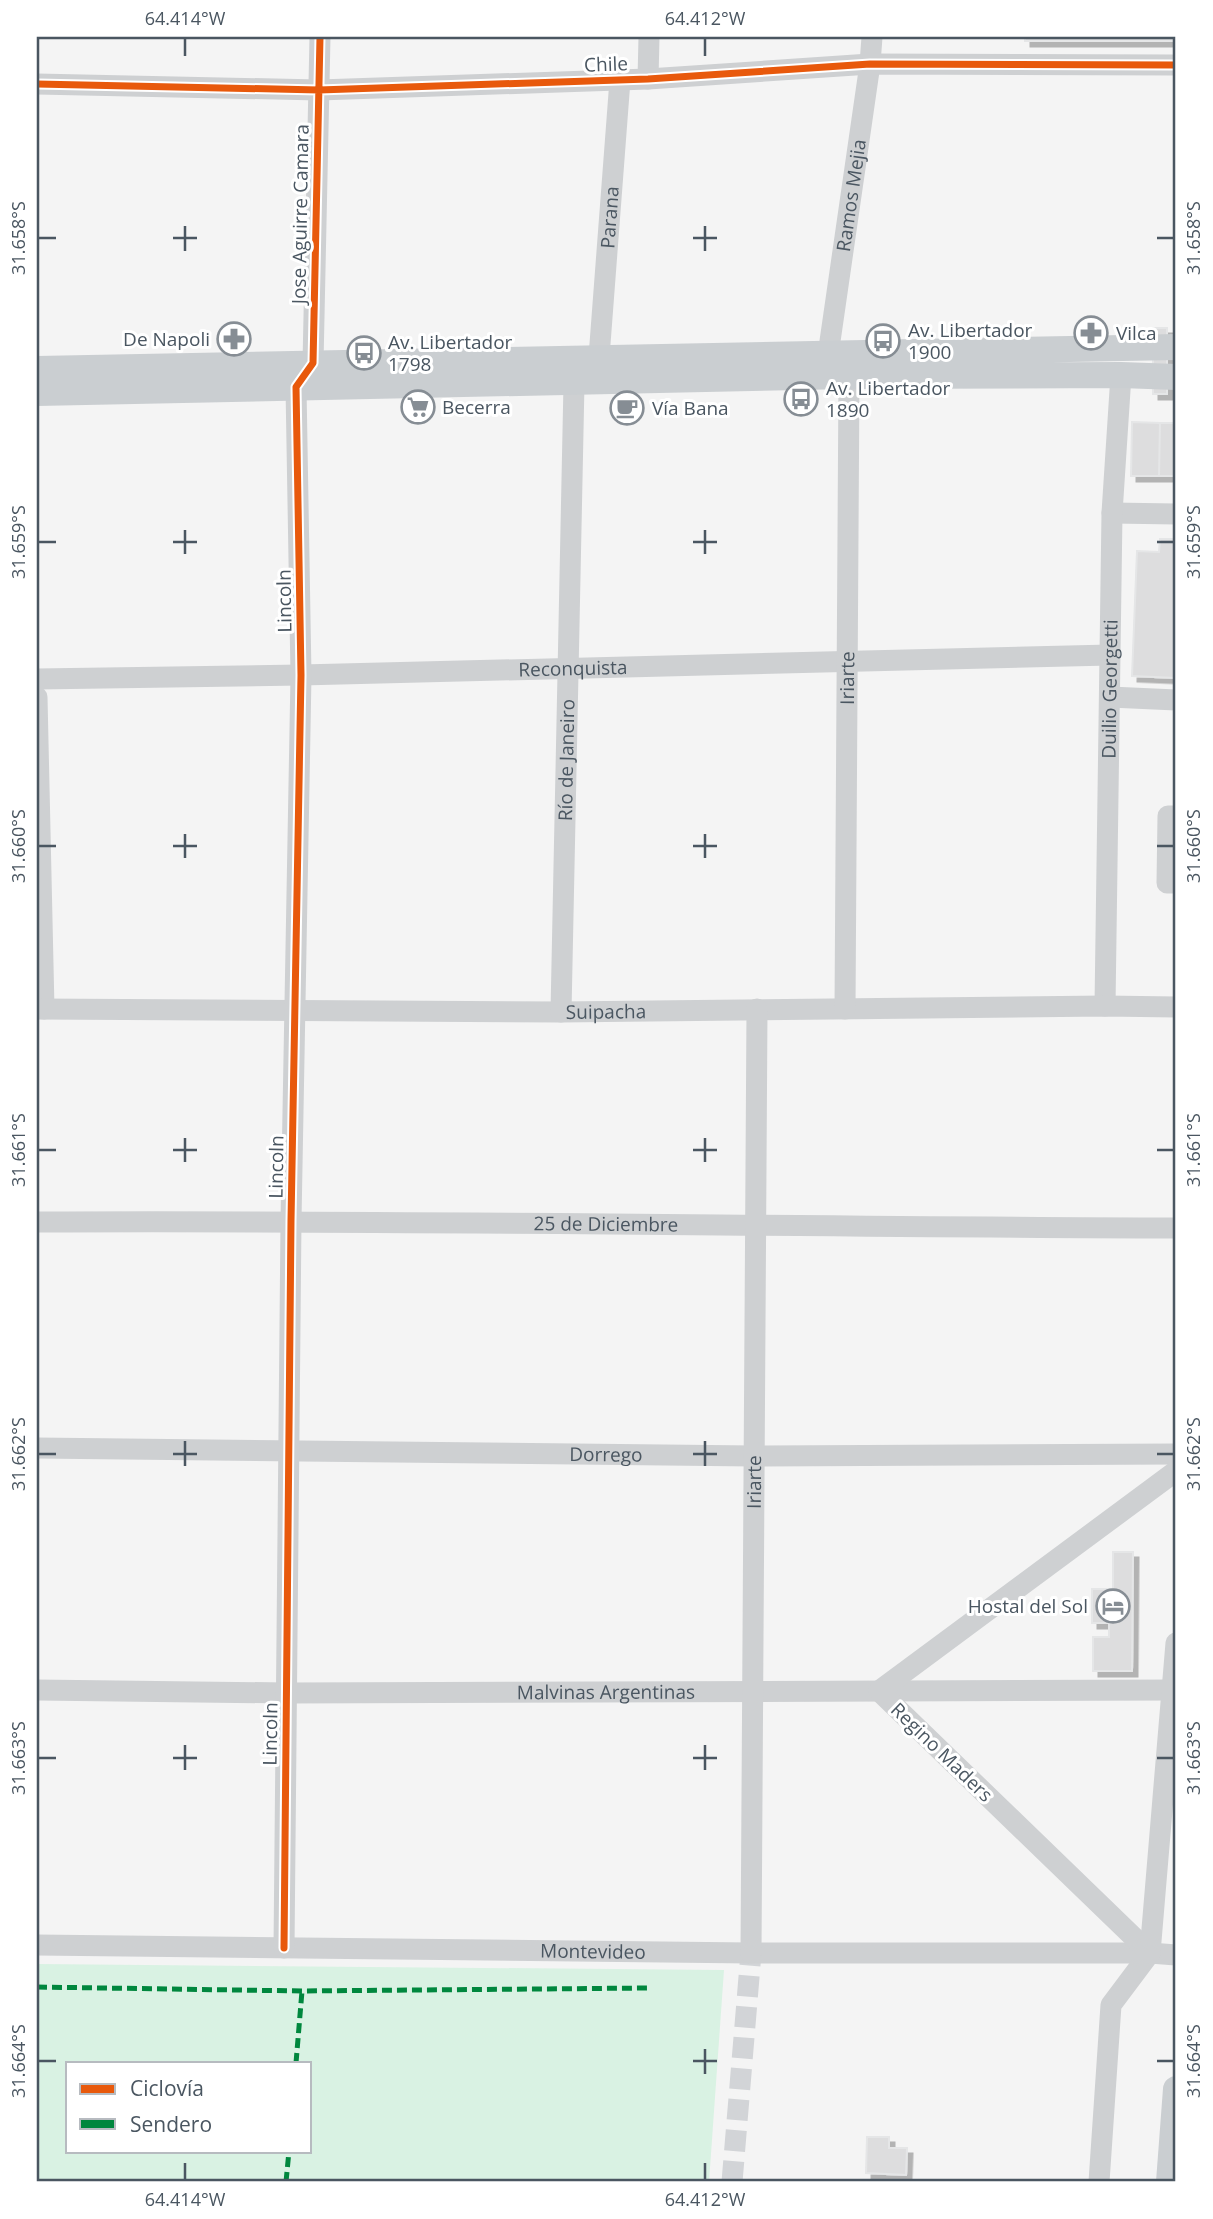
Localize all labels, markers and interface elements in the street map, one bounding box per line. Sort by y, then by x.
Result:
text: 64.414°W [145,6,226,30]
text: 64.412°W [665,6,746,30]
street label: Chile [584,50,628,78]
street label: Jose Aguirre Camara [285,124,315,306]
street label: Ramos Mejia [830,137,872,253]
street label: Parana [594,185,625,250]
text: 31.658°S [6,201,30,275]
text: 31.658°S [1181,201,1205,275]
pharmacy icon: Vilca [1072,314,1110,352]
place label: Av. Libertador 1900 [908,317,1033,365]
pharmacy icon: De Napoli [215,320,253,358]
place label: Vilca [1116,320,1157,346]
bus stop icon: Av. Libertador 1900 [864,322,902,360]
place label: De Napoli [123,326,210,352]
place label: Av. Libertador 1798 [388,329,513,377]
bus stop icon: Av. Libertador 1798 [345,334,383,372]
place label: Av. Libertador 1890 [826,375,951,423]
bus stop icon: Av. Libertador 1890 [782,380,820,418]
supermarket icon: Becerra [399,388,437,426]
cafe icon: Vía Bana [608,389,646,427]
place label: Becerra [442,394,511,420]
place label: Vía Bana [652,395,729,421]
text: 31.659°S [6,505,30,579]
text: 31.659°S [1181,505,1205,579]
street label: Lincoln [270,569,298,633]
street label: Duilio Georgetti [1096,619,1123,759]
street label: Iriarte [834,651,860,705]
street label: Reconquista [518,654,628,683]
street label: Río de Janeiro [552,699,580,821]
text: 31.660°S [6,809,30,883]
text: 31.660°S [1181,809,1205,883]
street label: Suipacha [566,998,646,1025]
text: 31.661°S [6,1113,30,1187]
text: 31.661°S [1181,1113,1205,1187]
street label: Lincoln [262,1135,290,1199]
street label: 25 de Diciembre [534,1210,678,1238]
text: 31.662°S [6,1417,30,1491]
text: 31.662°S [1181,1417,1205,1491]
street label: Dorrego [569,1441,643,1468]
street label: Iriarte [741,1455,767,1509]
hotel icon: Hostal del Sol [1094,1587,1132,1625]
place label: Hostal del Sol [968,1593,1088,1619]
street label: Malvinas Argentinas [517,1679,695,1705]
street label: Regino Maders [885,1697,999,1807]
street label: Lincoln [256,1702,284,1766]
text: 31.663°S [6,1721,30,1795]
text: 31.663°S [1181,1721,1205,1795]
street label: Montevideo [540,1938,646,1965]
text: 31.664°S [6,2024,30,2098]
text: 31.664°S [1181,2024,1205,2098]
legend [66,2062,312,2152]
text: Ciclovía [130,2074,204,2102]
text: Sendero [130,2110,212,2138]
text: 64.414°W [145,2187,226,2211]
text: 64.412°W [665,2187,746,2211]

